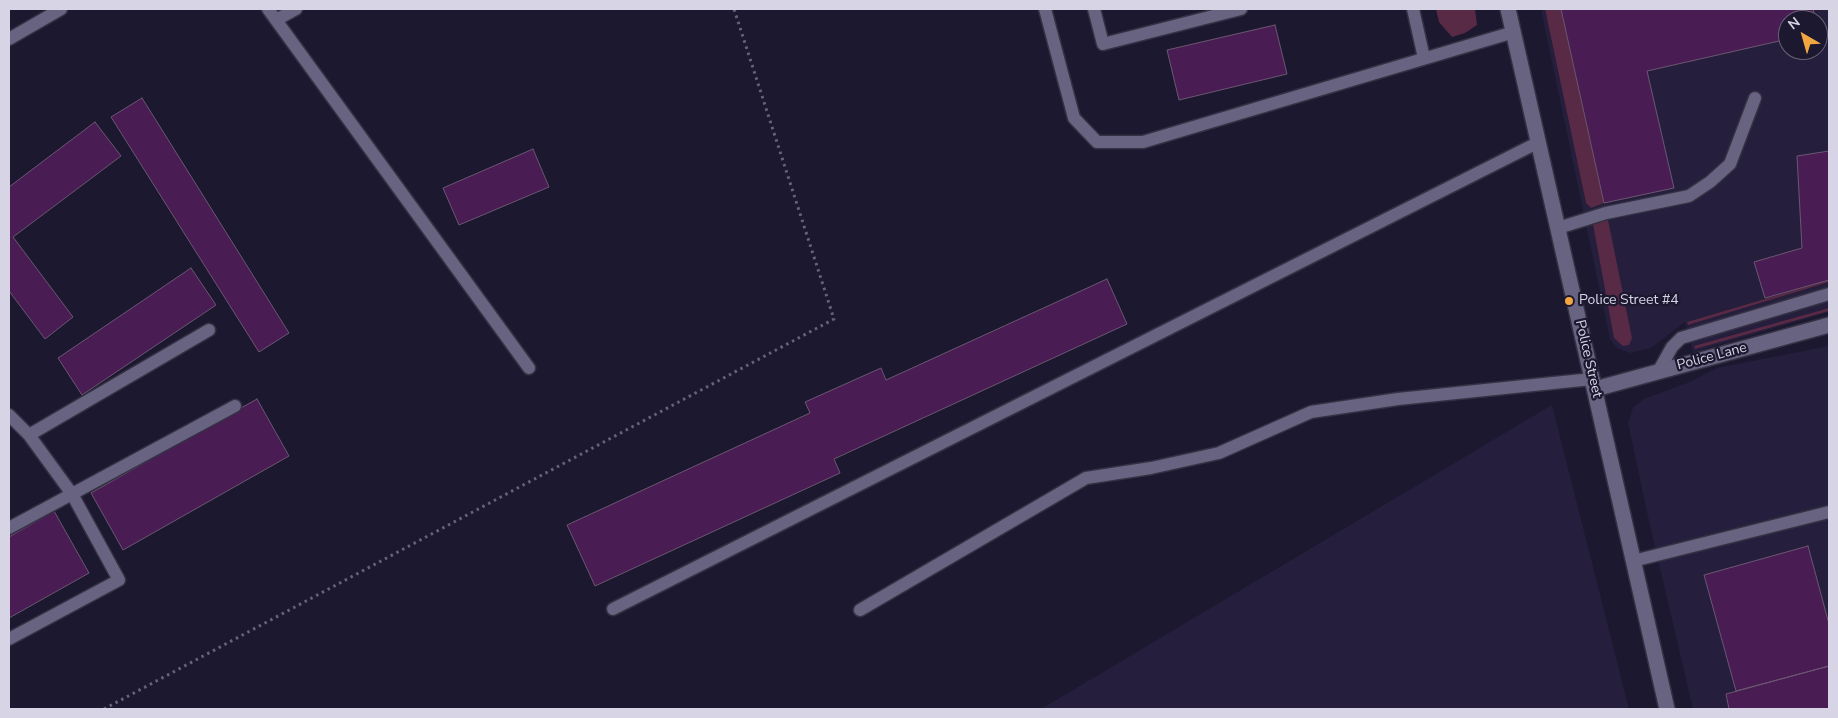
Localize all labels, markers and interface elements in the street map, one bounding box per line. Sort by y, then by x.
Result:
north arrow [1778,10,1828,60]
text: N [1784,13,1804,34]
place label: Police Street #4 [1579,293,1679,309]
marker: Police Street #4 [1563,295,1575,307]
street label: Police Street [1571,318,1605,400]
street label: Police Lane [1675,340,1749,374]

